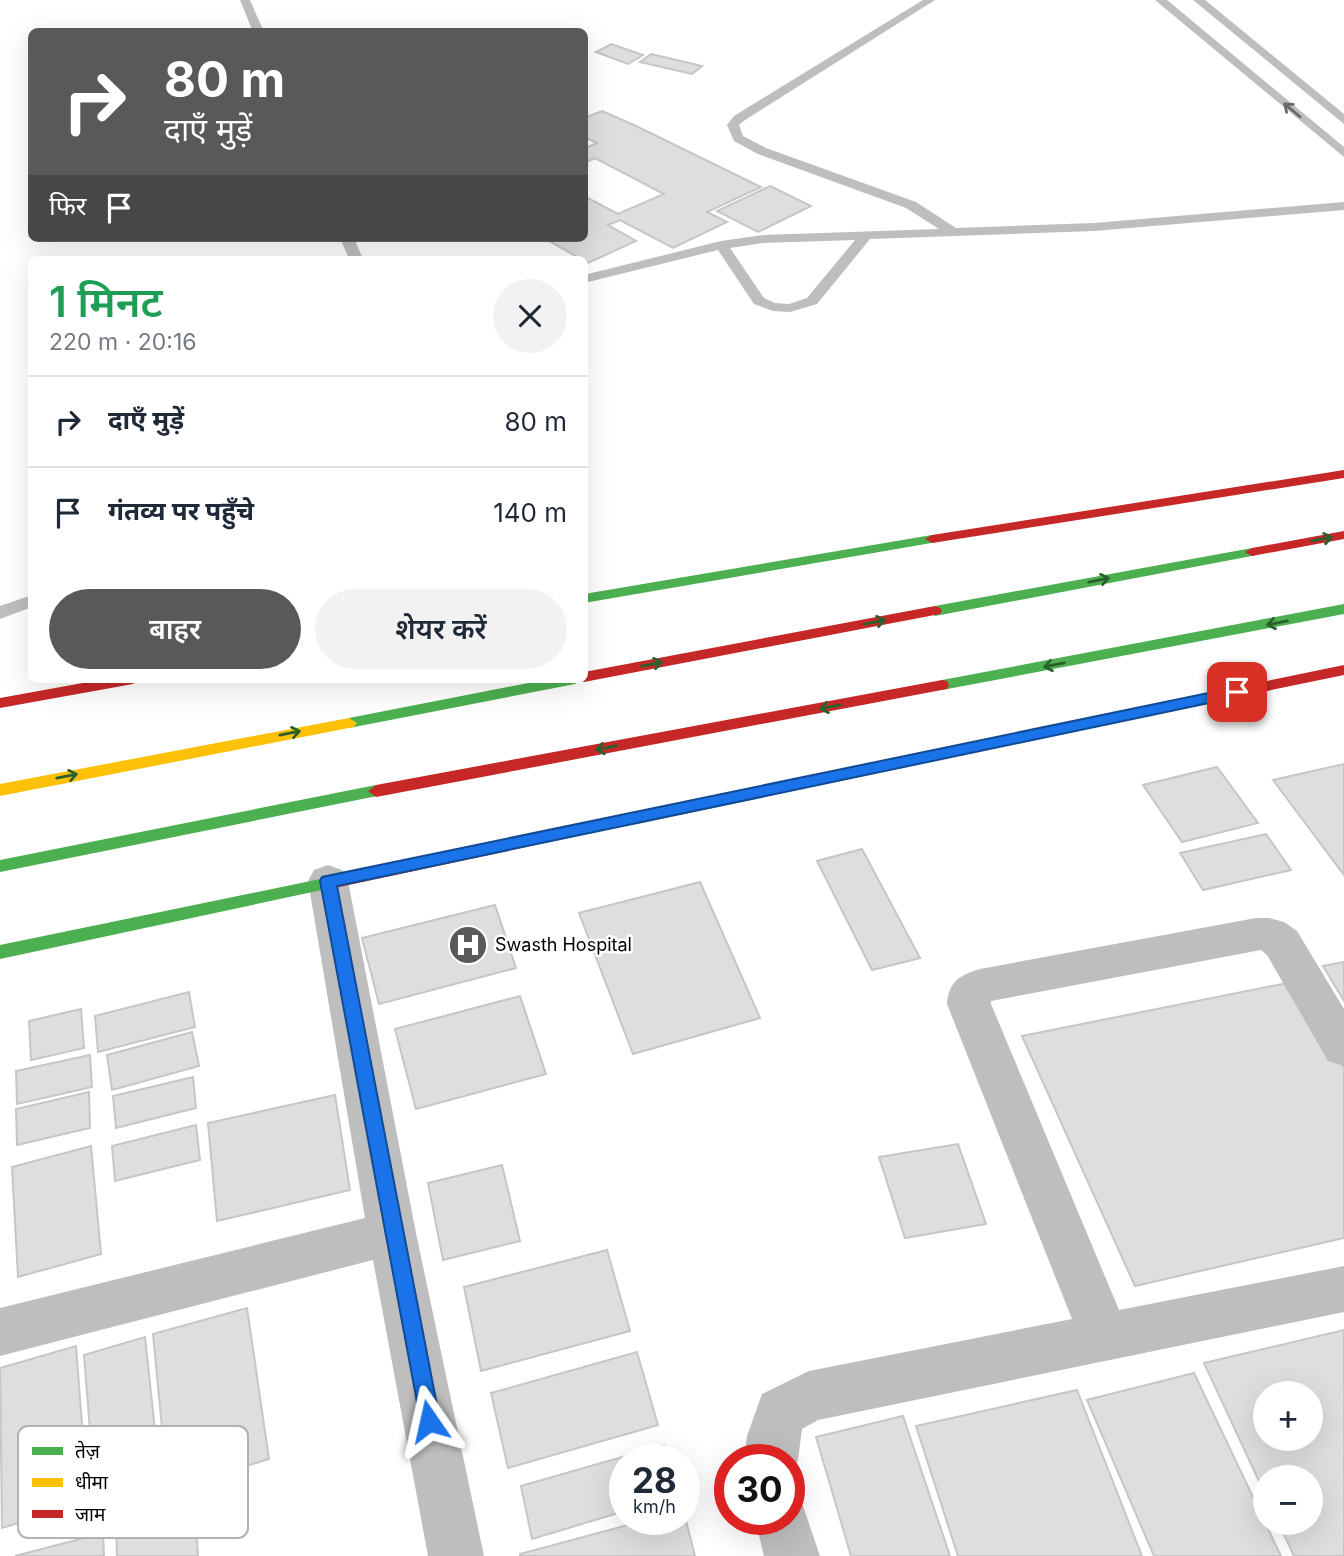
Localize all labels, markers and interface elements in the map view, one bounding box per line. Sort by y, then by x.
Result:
text: 80 m [164,50,285,109]
icon: right [49,56,140,147]
one-way arrow [1283,102,1301,117]
text: दाएँ मुड़ें [164,110,252,149]
icon: arrive [100,189,138,227]
text: फिर [49,190,86,221]
text: 1 मिनट [49,276,163,327]
button: close [493,279,567,353]
text: 220 m · 20:16 [49,328,197,356]
icon: right [49,403,87,441]
text: दाएँ मुड़ें [108,404,184,435]
text: 80 m [504,406,567,437]
icon: arrive [49,494,87,532]
text: गंतव्य पर पहुँचे [108,495,254,526]
text: 140 m [493,497,567,528]
one-way arrow [1310,532,1333,545]
one-way arrow [1087,573,1110,586]
button: बाहर [49,589,301,669]
button: शेयर करें [315,589,567,669]
one-way arrow [863,615,886,628]
one-way arrow [1266,616,1289,630]
one-way arrow [640,657,663,671]
one-way arrow [1043,658,1065,672]
pin [1207,662,1267,722]
icon: arrive [1218,673,1256,711]
one-way arrow [819,700,842,714]
one-way arrow [278,725,301,739]
one-way arrow [595,742,618,756]
one-way arrow [55,769,78,783]
hospital icon: Swasth Hospital [447,924,489,966]
place label: Swasth Hospital [495,934,632,955]
map controls [1253,1381,1323,1535]
button: + [1253,1381,1323,1451]
position arrow [392,1384,466,1458]
legend [18,1426,248,1538]
text: तेज़ [75,1440,101,1463]
speed limit sign: 30 [714,1444,805,1535]
text: 28 [632,1459,677,1501]
button: − [1253,1465,1323,1535]
text: धीमा [75,1471,109,1494]
text: km/h [633,1496,676,1517]
text: जाम [75,1503,106,1526]

